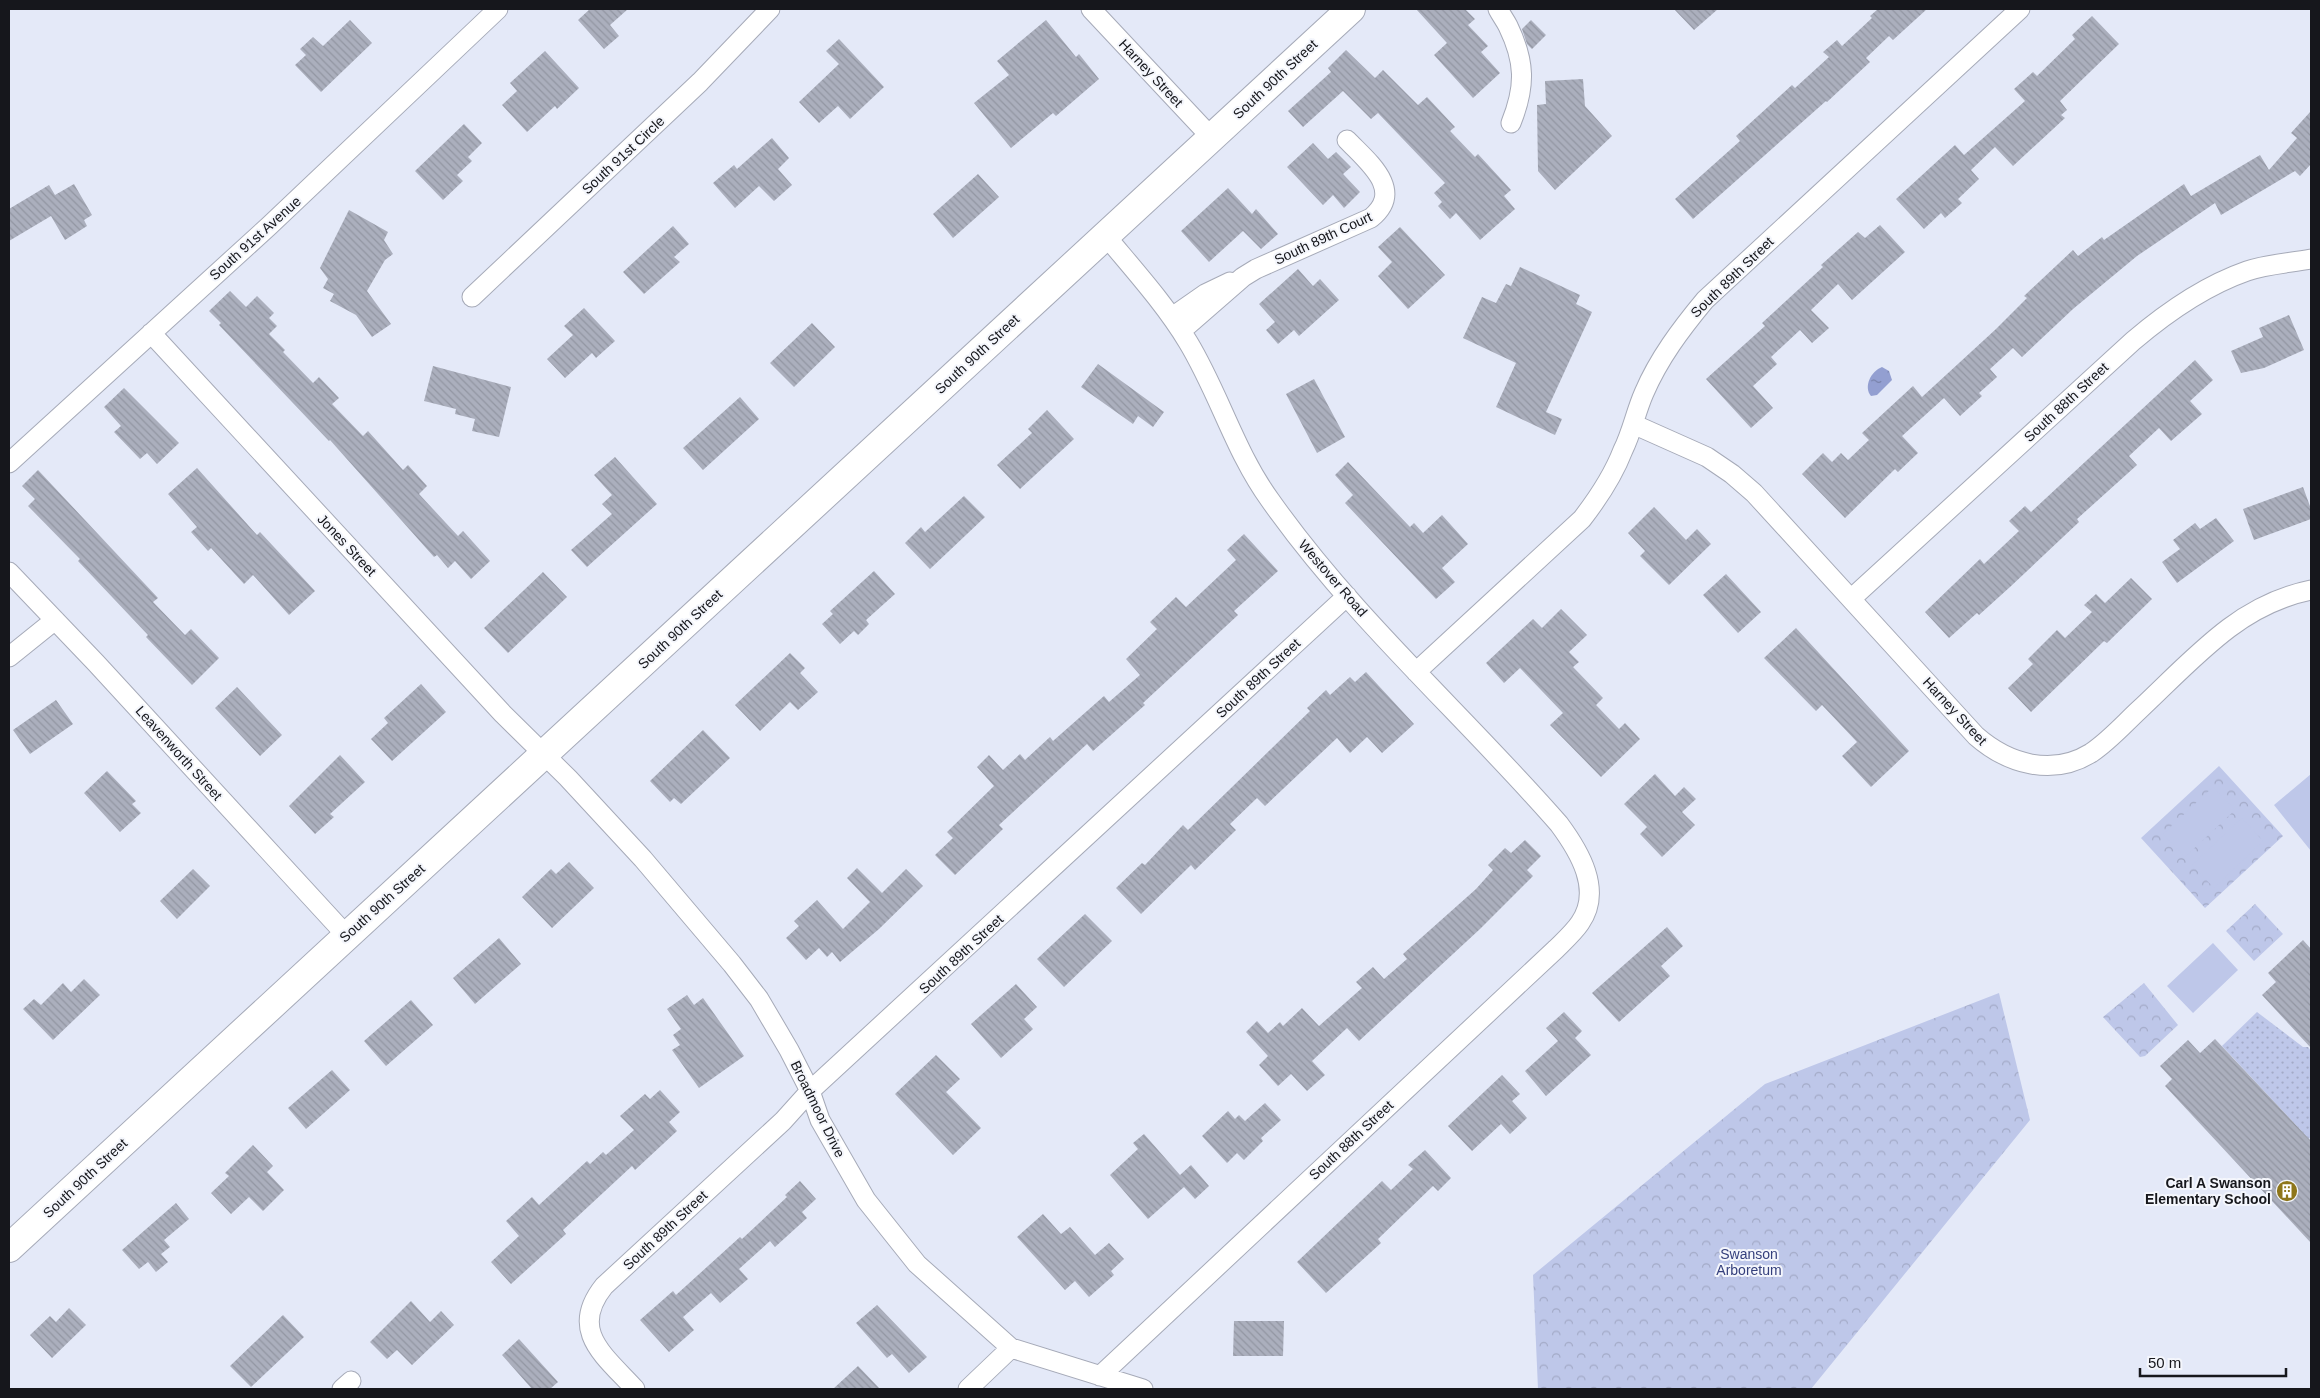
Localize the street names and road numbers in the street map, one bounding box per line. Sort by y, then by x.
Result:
street label: Harney Street [1116,36,1186,110]
street label: South 90th Street [1230,36,1320,122]
street label: South 91st Circle [579,113,668,197]
street label: South 91st Avenue [206,193,304,283]
street label: South 89th Court [1272,208,1374,268]
street label: South 89th Street [1687,233,1777,321]
street label: South 90th Street [932,311,1022,397]
street label: South 88th Street [2021,359,2111,445]
street label: Jones Street [314,511,380,579]
street label: Westover Road [1295,536,1371,620]
street label: South 90th Street [635,586,725,672]
street label: South 89th Street [1213,635,1303,721]
street label: Harney Street [1920,674,1990,748]
street label: Leavenworth Street [132,703,226,804]
street label: South 90th Street [336,861,428,945]
street label: South 89th Street [916,911,1006,997]
street label: Broadmoor Drive [788,1058,848,1160]
street label: South 88th Street [1306,1097,1396,1183]
street label: South 90th Street [40,1135,130,1221]
street label: South 89th Street [620,1187,710,1273]

